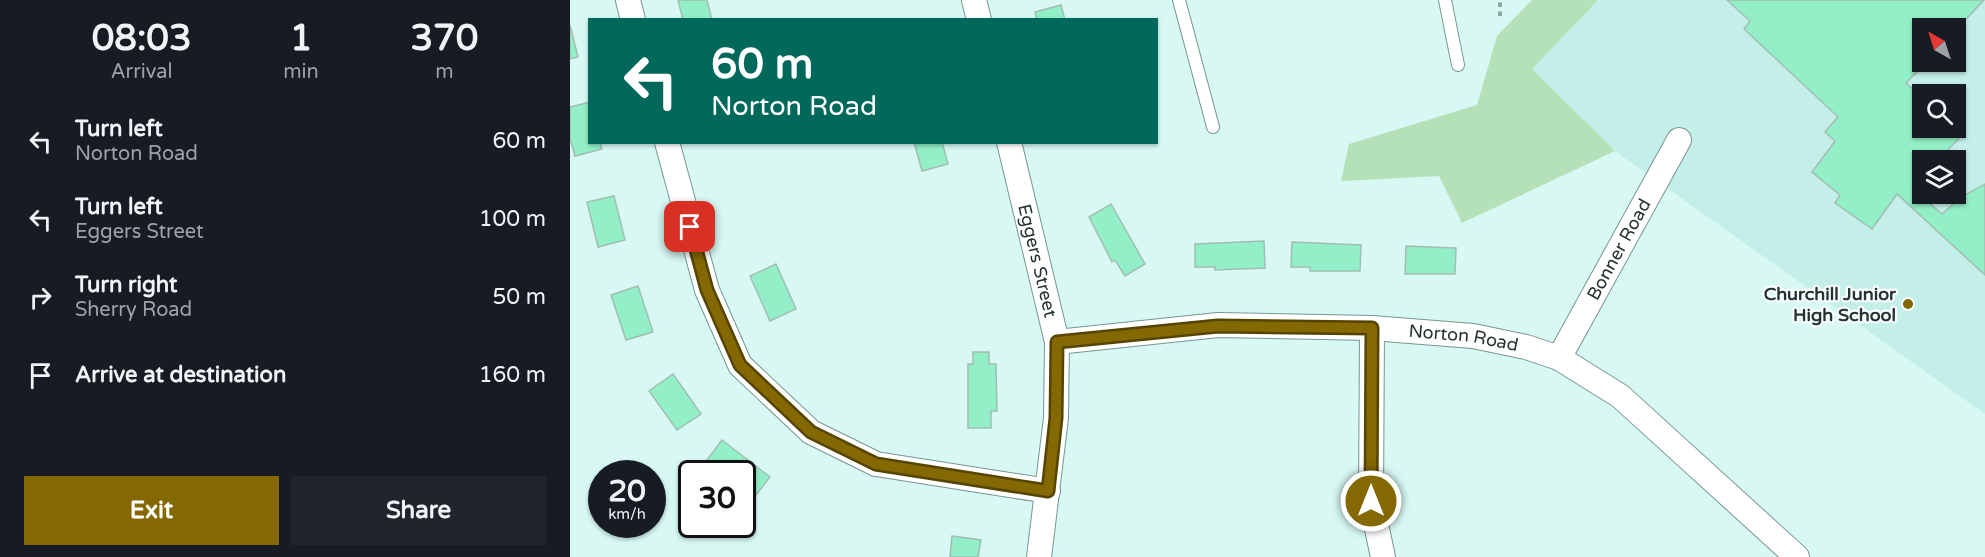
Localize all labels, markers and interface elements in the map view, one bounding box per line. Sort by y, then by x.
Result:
text: 08:03 [92,17,192,60]
text: 1 [290,17,312,60]
text: 370 [410,17,478,60]
north arrow [1912,18,1966,72]
map controls [1912,18,1966,204]
text: 60 m [711,39,813,90]
icon: left [612,42,690,120]
text: Arrival [111,60,173,84]
text: min [283,60,319,84]
text: m [435,60,454,84]
button: search [1912,84,1966,138]
text: Norton Road [711,90,877,123]
text: Turn left [75,116,163,142]
icon: left [24,125,57,158]
text: 60 m [492,128,546,154]
text: Norton Road [75,142,198,166]
button: layers [1912,150,1966,204]
text: Turn left [75,194,163,220]
street label: Bonner Road [1582,195,1656,304]
pin [664,201,715,252]
street label: Eggers Street [1013,202,1062,320]
icon: left [24,203,57,236]
text: 100 m [479,206,546,232]
icon: arrive [673,210,706,243]
text: Eggers Street [75,220,204,244]
text: Turn right [75,272,177,298]
icon: right [24,281,57,314]
place label: Churchill Junior High School [1764,283,1897,326]
text: 50 m [492,284,546,310]
marker: Churchill Junior High School [1901,297,1915,311]
text: Sherry Road [75,298,192,322]
street label: Norton Road [1408,320,1520,356]
icon: arrive [24,359,57,392]
text: Arrive at destination [75,362,286,388]
text: 160 m [479,362,546,388]
speed limit sign: 30 [678,460,756,538]
position arrow [1339,469,1403,533]
text: 20 [608,473,646,510]
button: Exit [24,476,279,545]
button: Share [291,476,546,545]
text: km/h [608,505,646,523]

